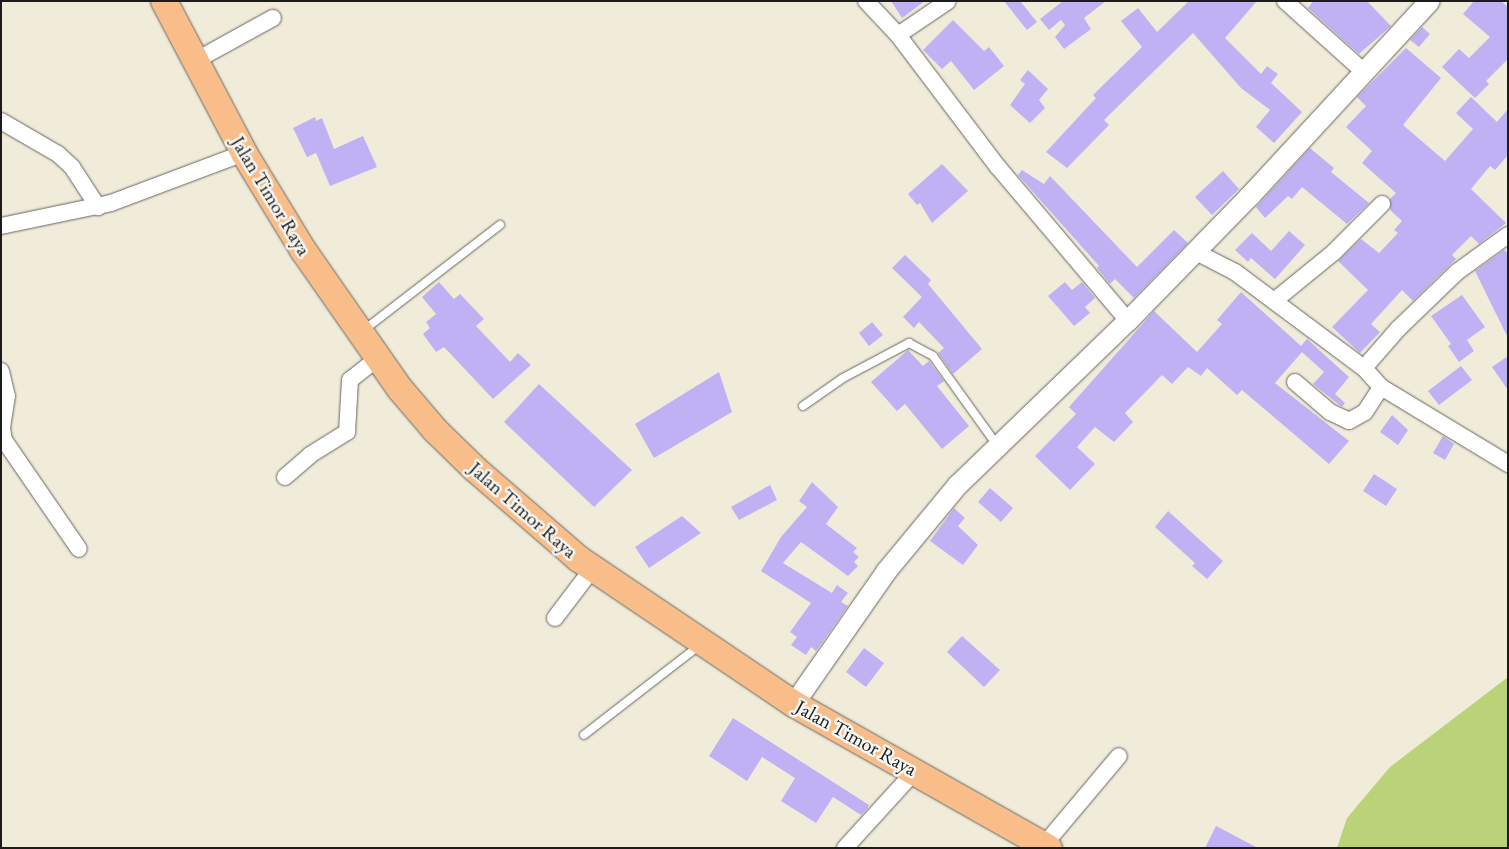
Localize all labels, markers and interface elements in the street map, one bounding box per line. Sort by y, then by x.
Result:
street label: Jalan Timor Raya [226,132,316,260]
street label: Jalan Timor Raya [464,457,582,563]
street label: Jalan Timor Raya [791,695,921,781]

